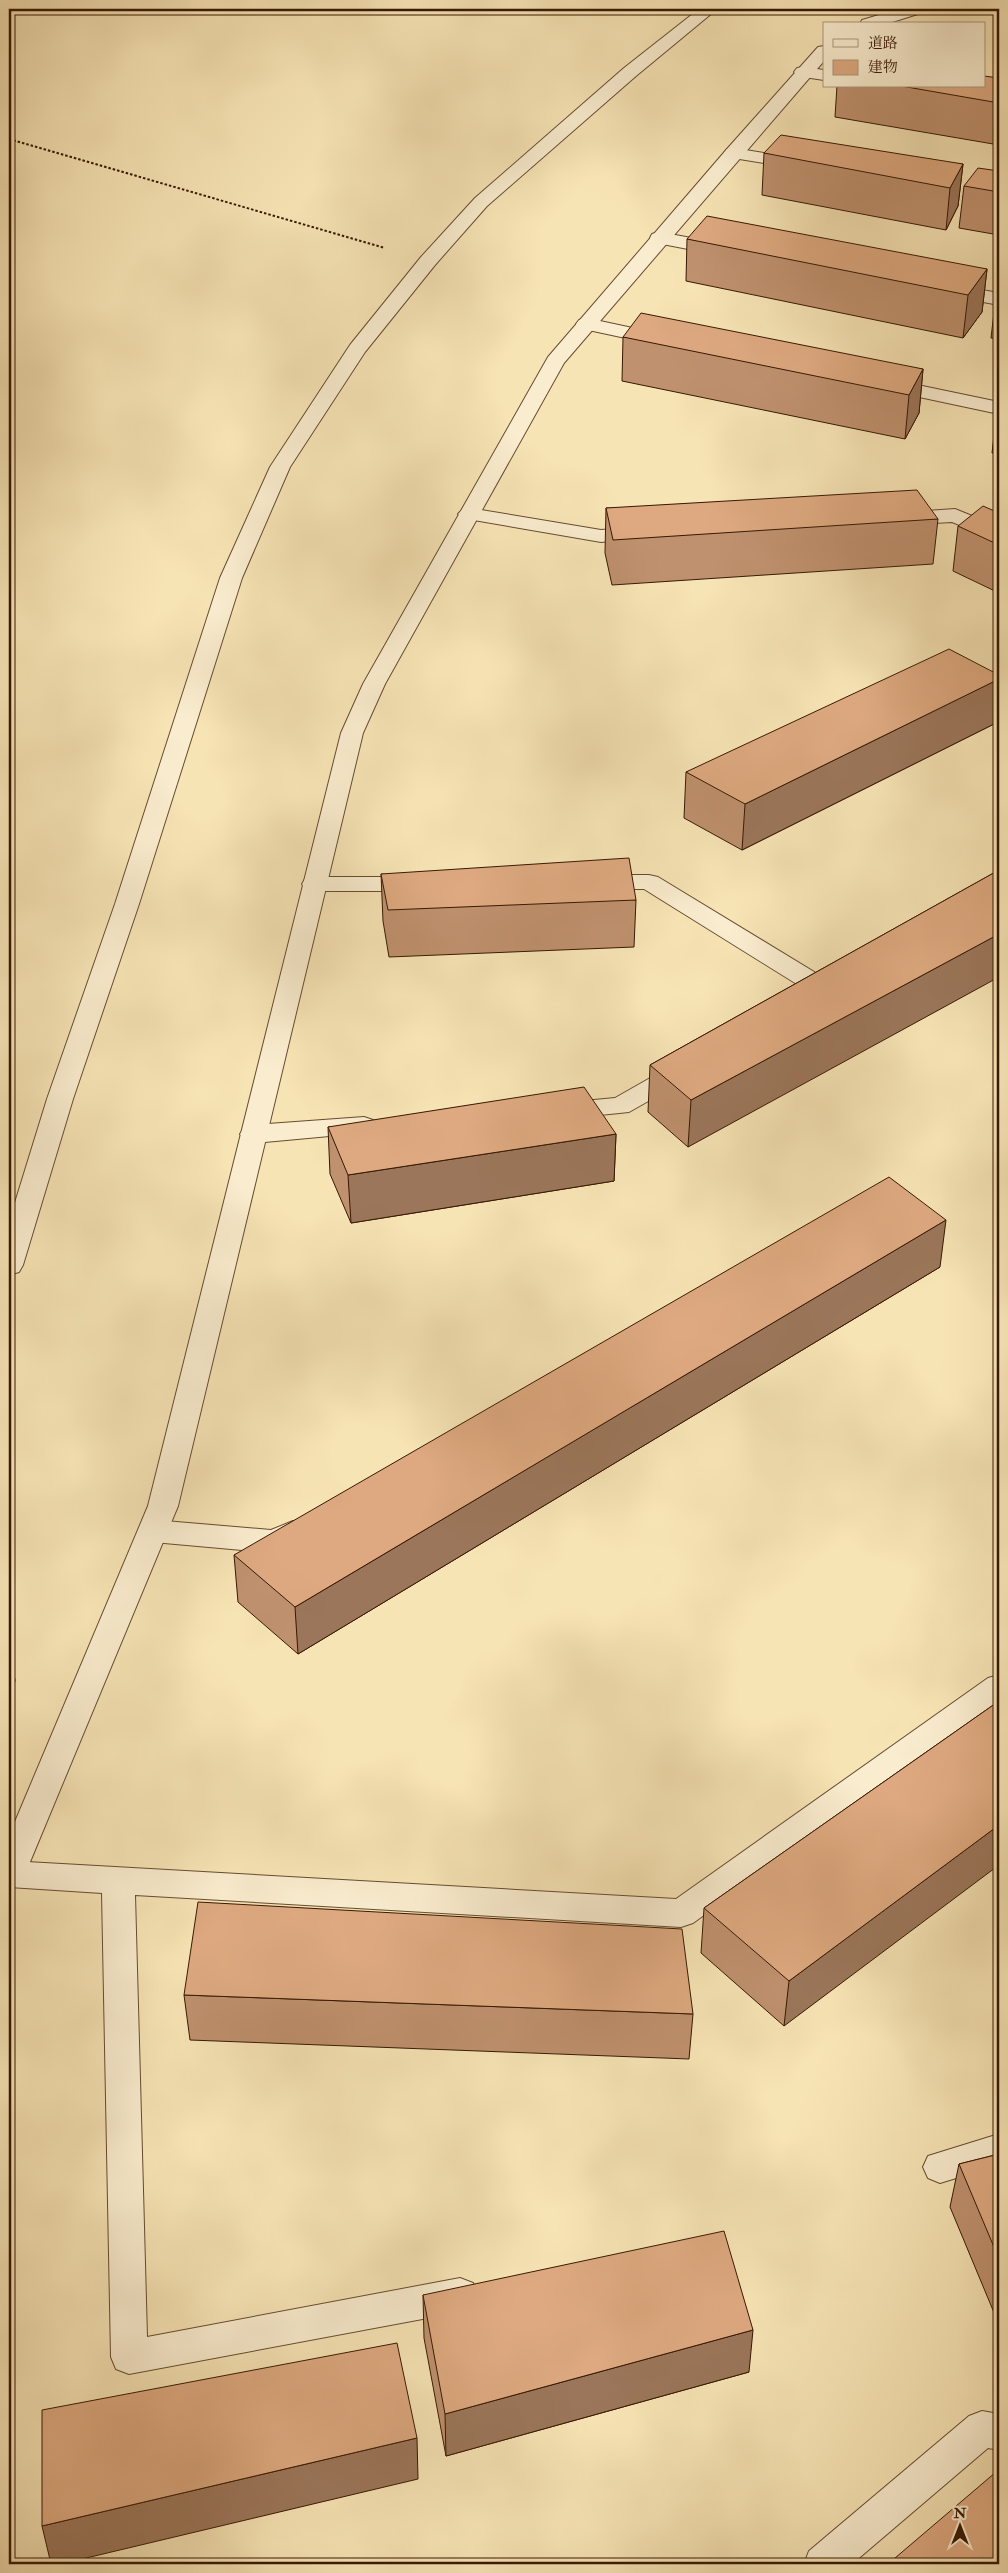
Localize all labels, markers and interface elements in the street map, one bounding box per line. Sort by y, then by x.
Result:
legend [823,22,986,88]
text: 道路 [868,34,898,53]
text: 建物 [868,58,898,77]
north arrow [936,2500,986,2550]
text: N [953,2505,967,2522]

